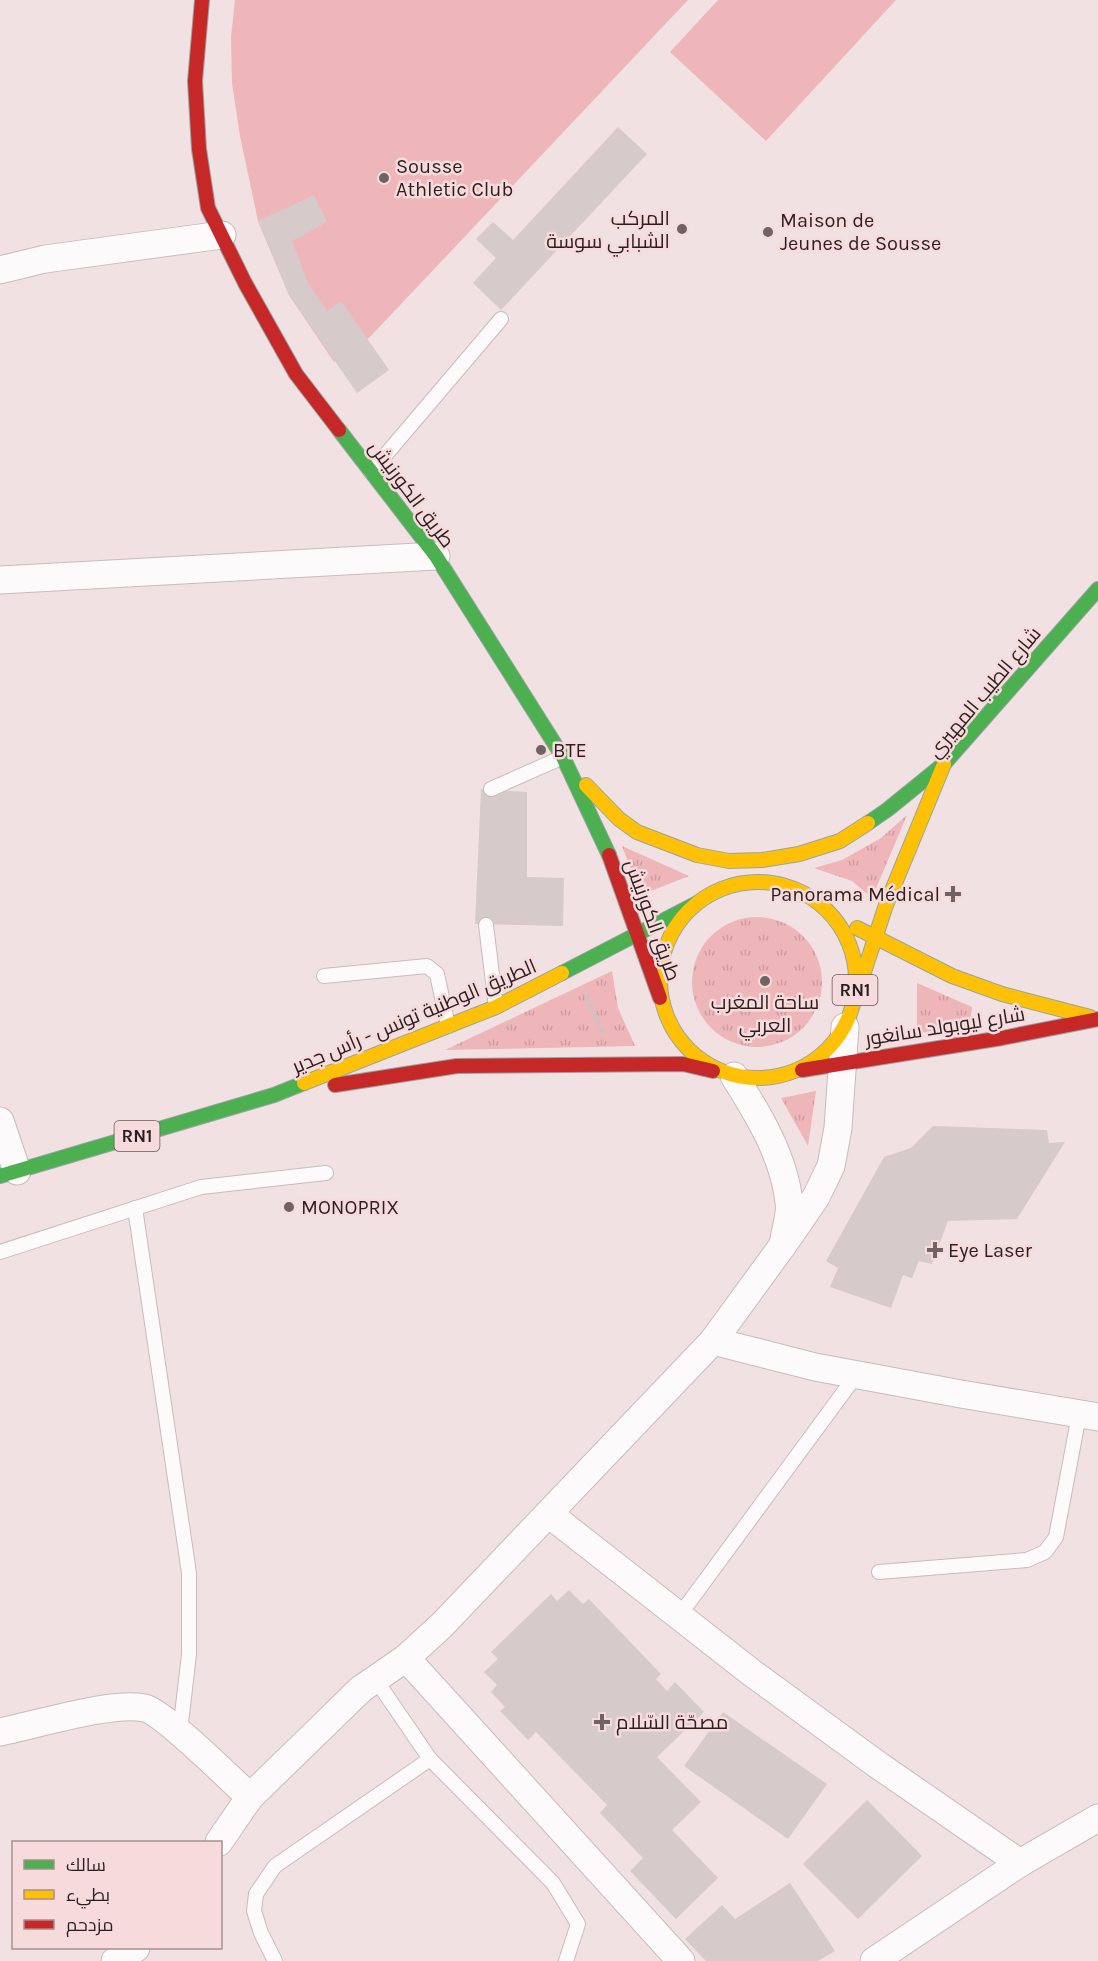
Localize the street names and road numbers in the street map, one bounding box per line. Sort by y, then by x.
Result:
street label: طريق الكورنيش [363,436,459,553]
street label: شارع الطيب المهيري [923,622,1049,765]
street label: طريق الكورنيش [619,856,685,984]
street label: الطريق الوطنية تونس - رأس جدير [287,954,540,1080]
road number: RN1 [832,975,878,1005]
street label: شارع ليوبولد سانغور [862,1002,1027,1053]
road number: RN1 [114,1121,160,1151]

